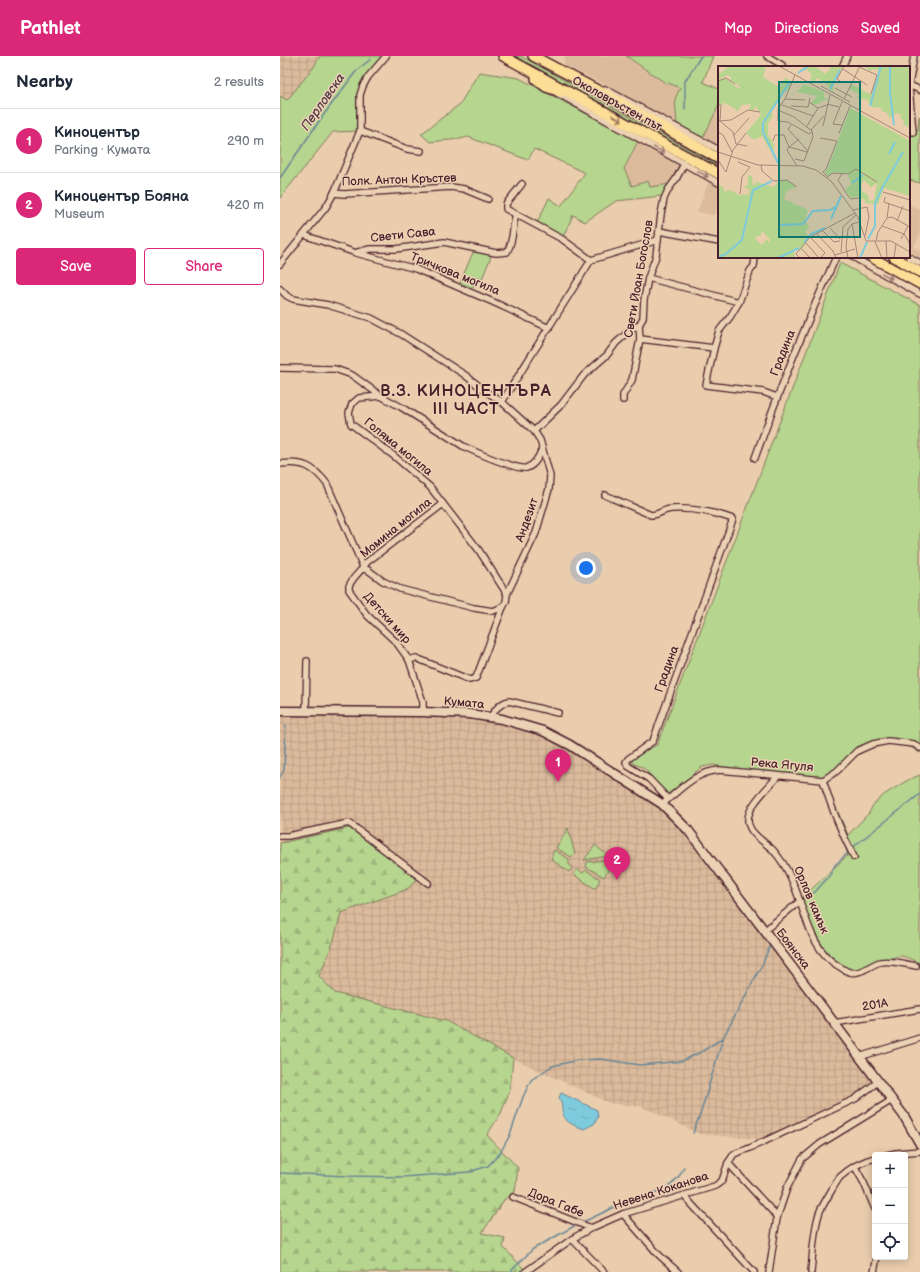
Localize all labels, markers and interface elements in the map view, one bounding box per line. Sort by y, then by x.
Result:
text: Pathlet [20,17,81,40]
text: Map [724,20,752,37]
text: Directions [774,20,839,37]
text: Saved [861,20,900,37]
inset map [718,66,910,258]
water label: Перловска [297,70,349,134]
text: Nearby [16,72,73,92]
street label: Околовръстен път [570,73,665,135]
text: 2 results [214,74,264,90]
one-way arrow [611,115,623,123]
text: Киноцентър [54,123,140,142]
text: 1 [26,133,32,149]
text: 290 m [227,133,264,149]
text: Parking · Кумата [54,142,151,158]
one-way arrow [652,146,664,154]
street label: Полк. Антон Кръстев [341,170,457,190]
one-way arrow [696,171,708,178]
text: Киноцентър Бояна [54,187,189,206]
text: 2 [25,197,33,213]
text: 420 m [226,197,264,213]
text: Museum [54,206,105,222]
street label: Свети Йоан Богослов [621,218,657,339]
street label: Свети Сава [370,224,436,246]
button: Save [16,248,136,285]
button: Share [144,248,264,285]
street label: Тричкова могила [408,249,502,299]
one-way arrow [880,272,892,280]
street label: Градина [767,328,799,378]
district label: В.З. КИНОЦЕНТЪРА ІІІ ЧАСТ [380,382,552,419]
street label: Голяма могила [361,415,435,479]
street label: Момина могила [357,495,435,561]
street label: Андезит [512,495,542,545]
your location [576,558,596,578]
street label: Детски мир [360,589,414,647]
street label: Градина [652,644,682,694]
street label: Кумата [443,694,485,712]
pin: 1 [545,749,571,782]
street label: Река Ягуля [750,755,814,775]
pin: 2 [604,847,630,880]
street label: Орлов камък [790,864,832,937]
street label: Боянска [773,926,813,972]
street label: 201А [861,995,890,1014]
map controls [872,1152,908,1260]
button: + [872,1152,908,1188]
street label: Невена Коканова [611,1169,711,1213]
street label: Дора Габе [526,1185,586,1221]
button: − [872,1188,908,1224]
button: locate [872,1224,908,1260]

